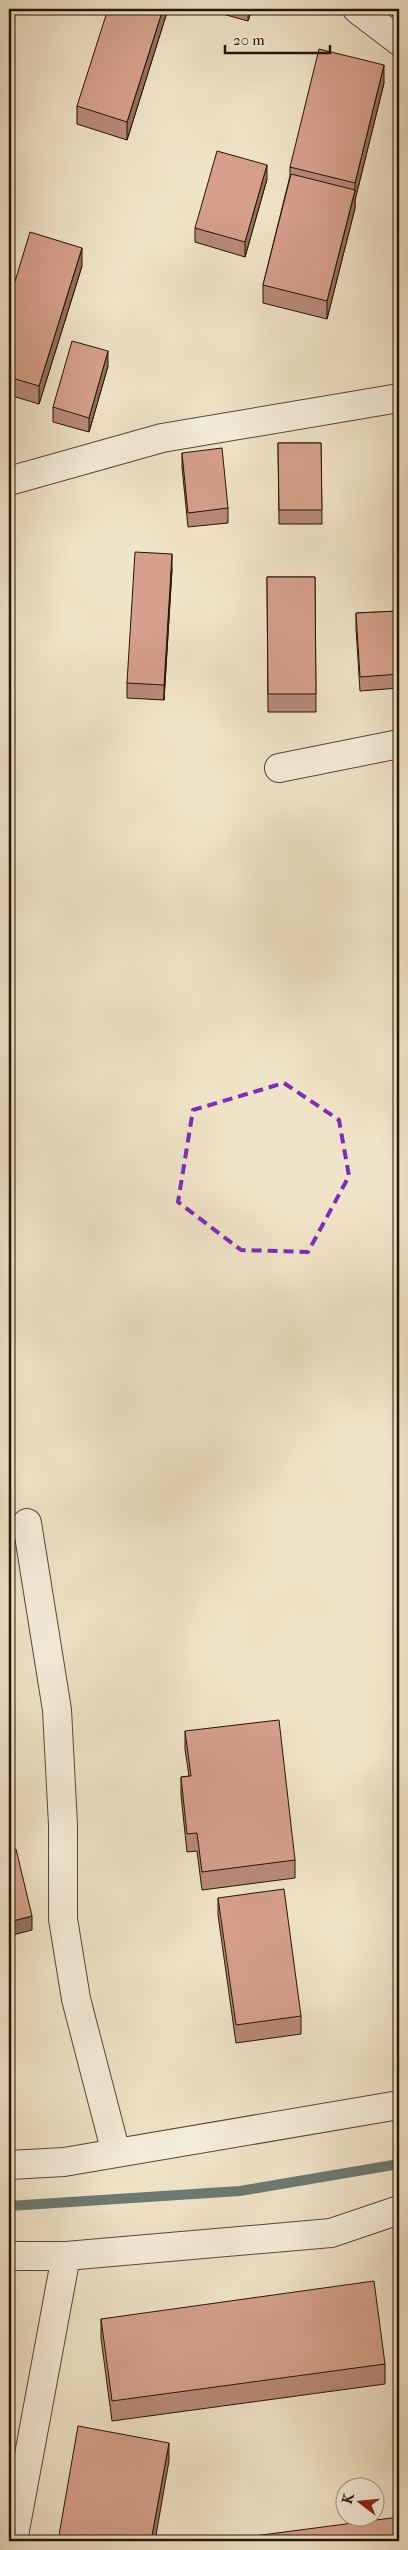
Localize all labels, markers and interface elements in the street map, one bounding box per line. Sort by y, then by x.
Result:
scale bar [225,22,330,54]
text: 20 m [233,31,265,49]
north arrow [336,2478,386,2528]
text: K [338,2491,358,2506]

